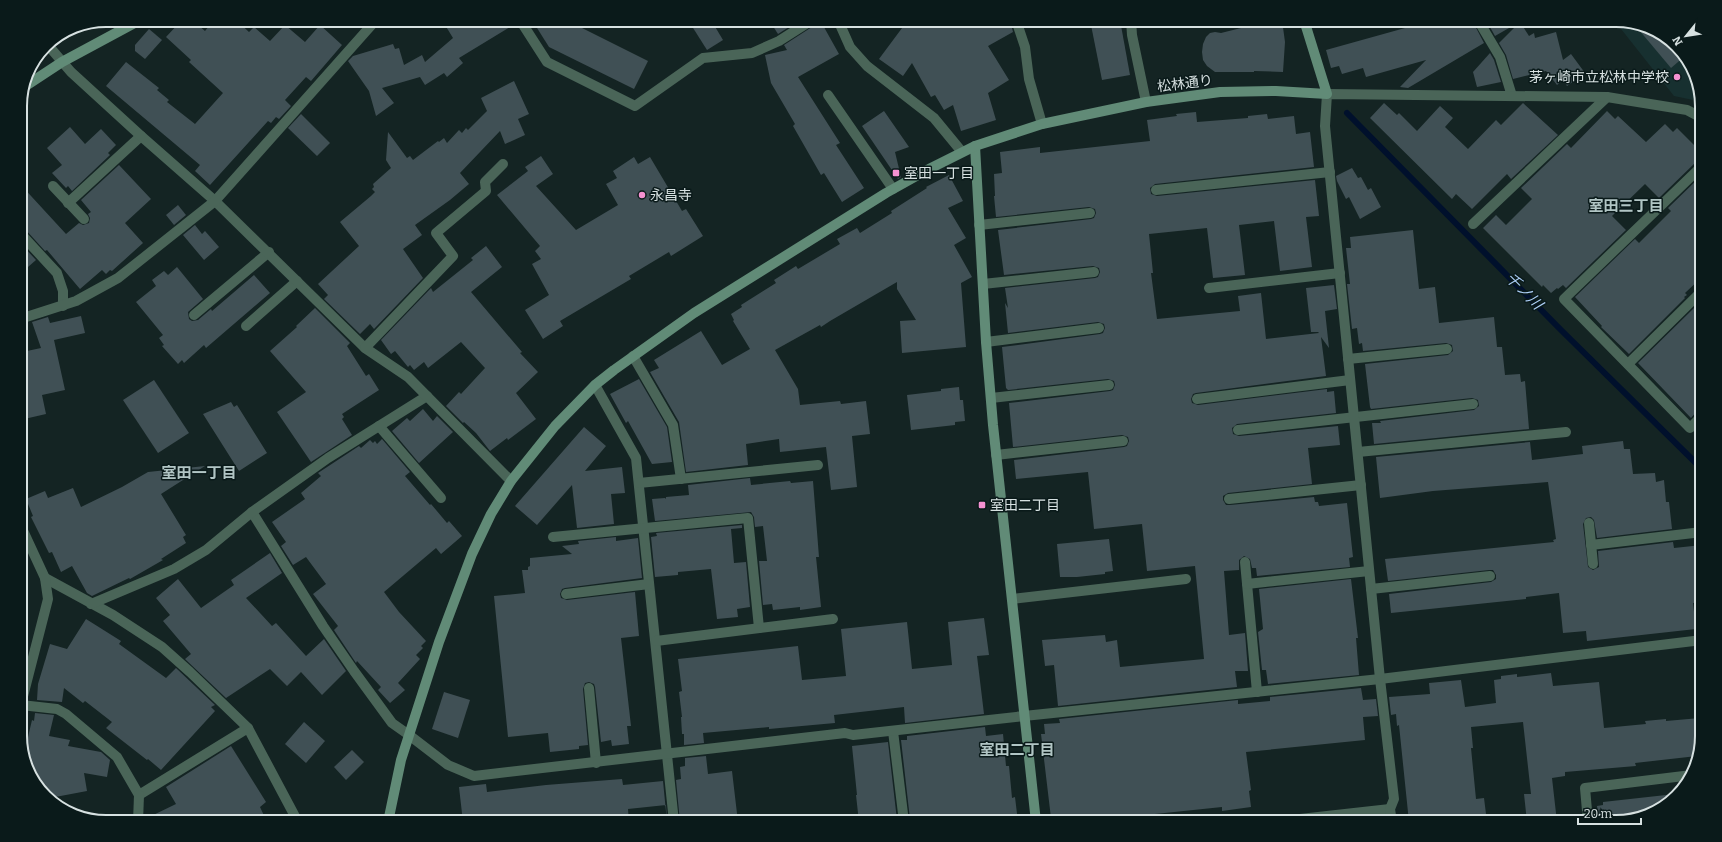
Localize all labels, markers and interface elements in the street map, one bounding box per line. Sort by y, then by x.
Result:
north arrow [1666,16,1706,56]
text: N [1670,33,1686,48]
place label: 茅ヶ崎市立松林中学校 [1529,69,1669,86]
street label: 松林通り [1156,72,1214,95]
marker: 茅ヶ崎市立松林中学校 [1672,72,1682,82]
place label: 室田一丁目 [904,165,974,182]
marker: 室田一丁目 [891,168,901,178]
place label: 永昌寺 [650,187,692,204]
marker: 永昌寺 [637,190,647,200]
district label: 室田三丁目 [1588,197,1664,215]
water label: 千ノ川 [1502,269,1548,315]
district label: 室田一丁目 [161,464,237,482]
place label: 室田二丁目 [990,497,1060,514]
marker: 室田二丁目 [977,500,987,510]
district label: 室田二丁目 [979,741,1055,759]
scale bar [1578,800,1641,826]
text: 20 m [1584,807,1613,821]

